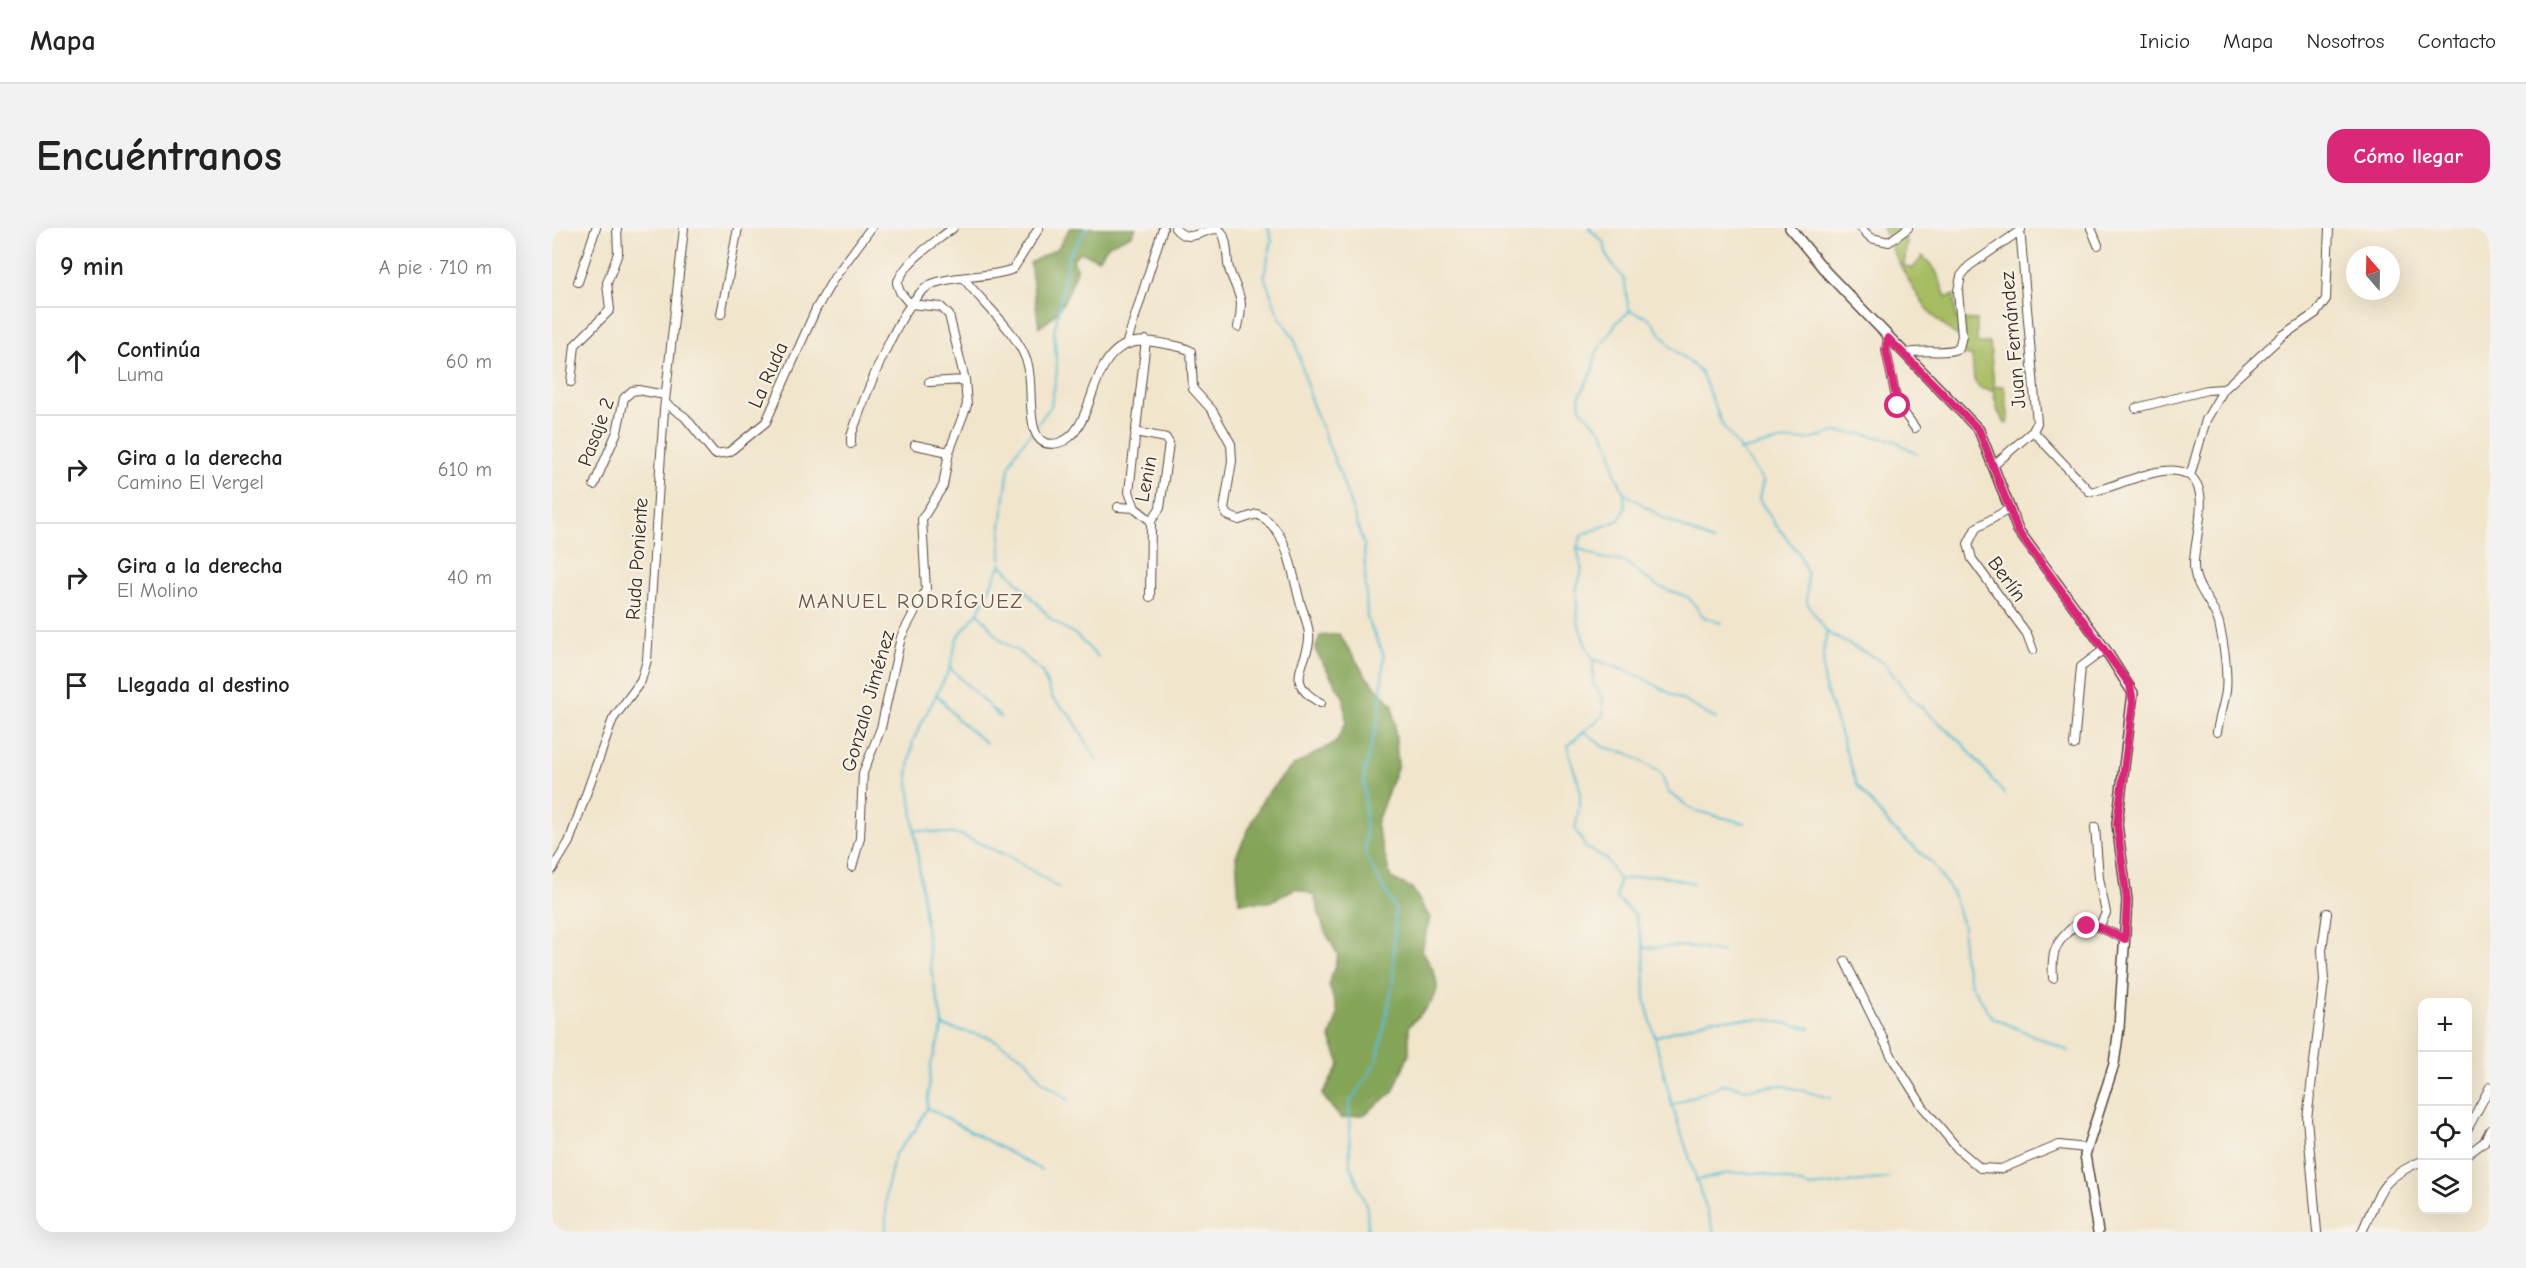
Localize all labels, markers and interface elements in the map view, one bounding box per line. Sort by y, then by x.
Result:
text: Mapa [30,25,96,57]
text: Inicio [2139,29,2190,53]
text: Mapa [2223,29,2273,53]
text: Nosotros [2306,29,2385,53]
text: Contacto [2418,29,2496,53]
button: Cómo llegar [2327,129,2490,183]
text: Encuéntranos [36,132,282,181]
north arrow [2346,246,2400,300]
text: 9 min [60,252,124,282]
text: A pie · 710 m [379,256,492,279]
street label: Juan Fernández [1996,270,2030,410]
text: Continúa [117,337,201,363]
street label: La Ruda [743,338,793,412]
icon: ahead [60,345,93,378]
text: 60 m [446,350,492,373]
text: Luma [117,363,164,386]
route start [1884,392,1910,418]
street label: Pasaje 2 [573,395,619,469]
text: Gira a la derecha [117,445,283,471]
icon: right [60,453,93,486]
street label: Lenin [1130,454,1162,504]
text: 610 m [438,458,492,481]
text: Camino El Vergel [117,471,264,494]
street label: Ruda Poniente [621,497,653,621]
street label: Berlín [1983,552,2031,606]
text: Gira a la derecha [117,553,283,579]
icon: right [60,561,93,594]
text: 40 m [447,566,492,589]
text: El Molino [117,579,198,602]
district label: MANUEL RODRÍGUEZ [798,589,1024,613]
street label: Gonzalo Jiménez [837,627,899,774]
icon: arrive [60,669,93,702]
text: Llegada al destino [117,672,290,698]
route end [2073,912,2099,938]
map controls [2418,998,2472,1214]
button: + [2418,998,2472,1052]
button: − [2418,1052,2472,1106]
button: locate [2418,1106,2472,1160]
button: layers [2418,1160,2472,1214]

